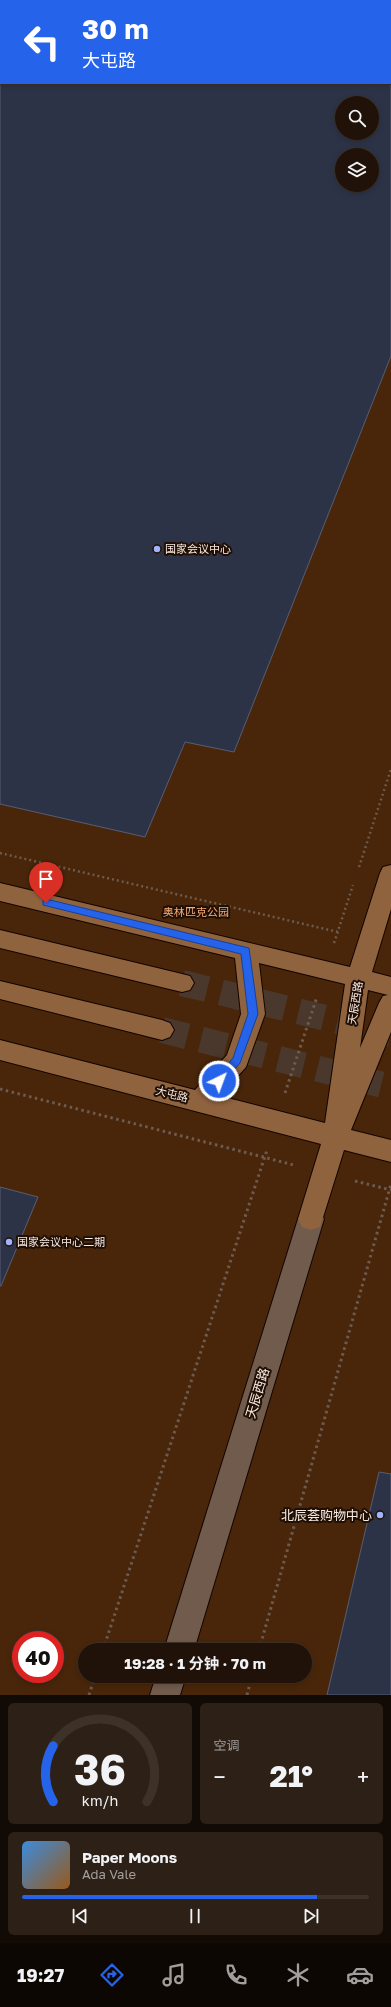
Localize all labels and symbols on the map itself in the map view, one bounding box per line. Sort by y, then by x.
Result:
place label: 国家会议中心 [165,542,231,555]
marker: 国家会议中心 [152,544,162,554]
pin [29,862,63,903]
park label: 奥林匹克公园 [163,905,229,918]
street label: 天辰西路 [345,980,364,1026]
position arrow [198,1060,240,1102]
street label: 大屯路 [155,1083,190,1104]
place label: 国家会议中心二期 [17,1235,105,1248]
marker: 国家会议中心二期 [4,1237,14,1247]
street label: 天辰西路 [242,1366,272,1420]
place label: 北辰荟购物中心 [281,1507,372,1523]
marker: 北辰荟购物中心 [375,1510,385,1520]
speed limit sign: 40 [12,1631,64,1683]

